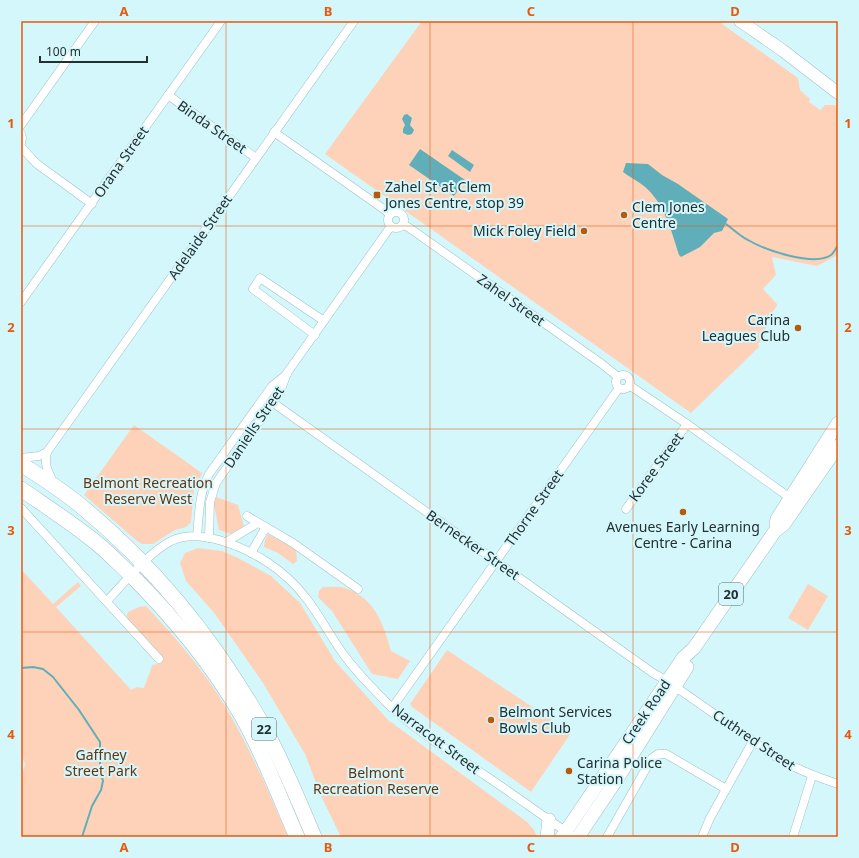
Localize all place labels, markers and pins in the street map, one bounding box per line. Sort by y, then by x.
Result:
place label: Zahel St at Clem Jones Centre, stop 39 [383,177,524,212]
marker: Zahel St at Clem Jones Centre, stop 39 [372,190,382,200]
place label: Clem Jones Centre [632,197,705,232]
marker: Clem Jones Centre [619,210,629,220]
place label: Mick Foley Field [473,221,576,240]
marker: Mick Foley Field [579,226,589,236]
place label: Carina Leagues Club [702,310,790,345]
marker: Carina Leagues Club [793,323,803,333]
marker: Avenues Early Learning Centre - Carina [678,507,688,517]
place label: Avenues Early Learning Centre - Carina [606,517,760,552]
place label: Belmont Services Bowls Club [499,702,612,737]
marker: Belmont Services Bowls Club [486,715,496,725]
place label: Carina Police Station [577,753,662,788]
marker: Carina Police Station [564,766,574,776]

